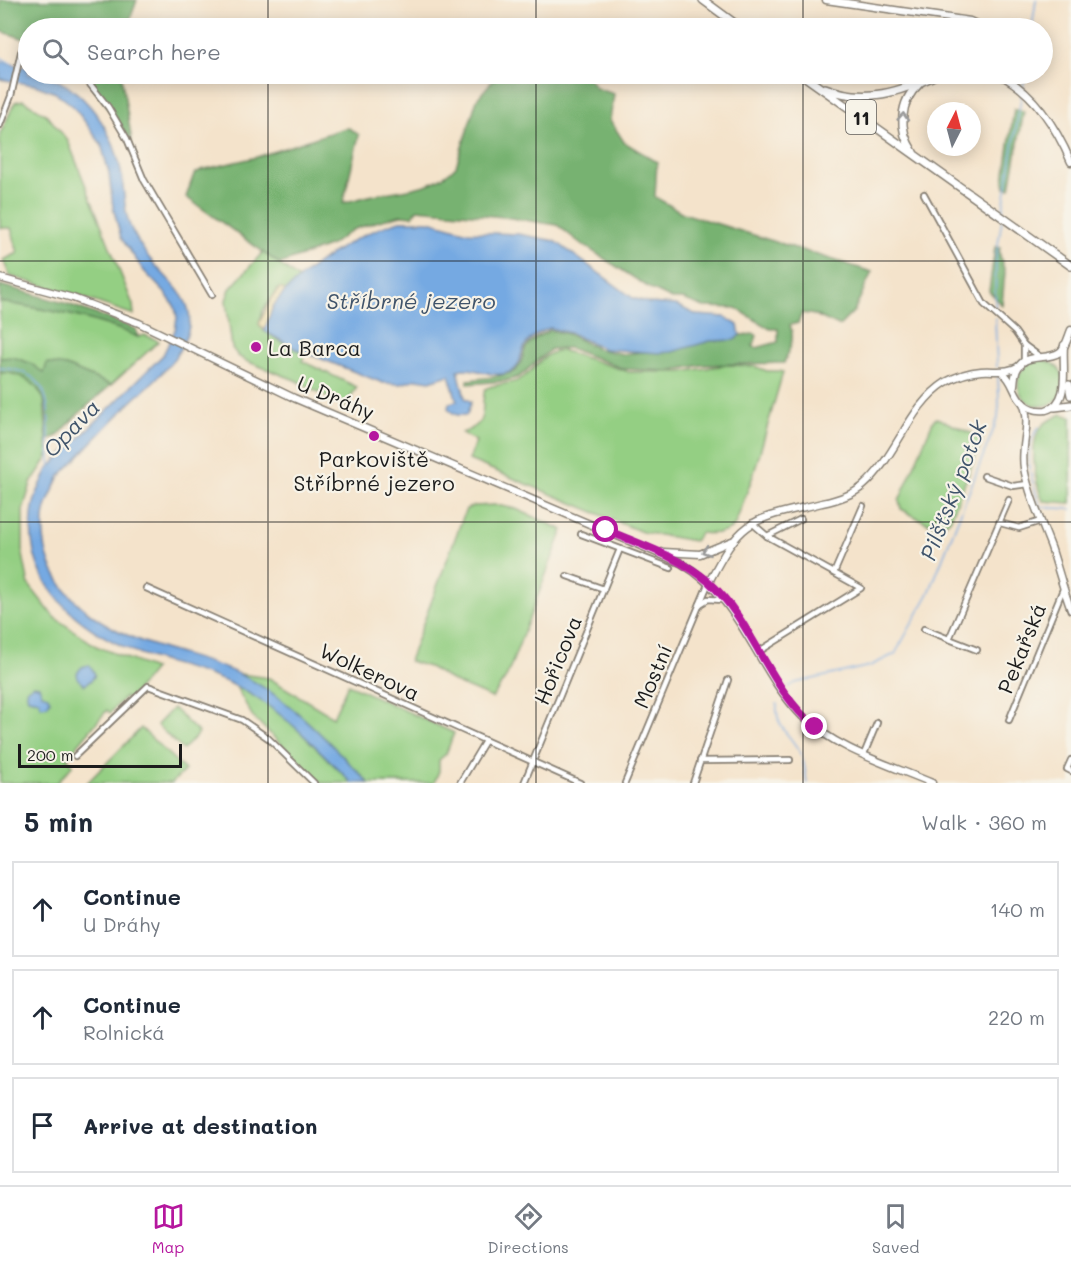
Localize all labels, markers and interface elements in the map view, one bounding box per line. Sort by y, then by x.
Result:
search box [18,18,1053,84]
icon: search [39,35,72,68]
text: Search here [87,37,221,66]
road number: 11 [846,100,876,134]
north arrow [927,102,981,156]
one-way arrow [897,112,910,121]
water label: Stříbrné jezero [327,286,495,315]
place label: La Barca [268,334,361,361]
marker: La Barca [249,340,263,354]
street label: U Dráhy [293,369,379,425]
water label: Opava [36,393,106,463]
water label: Pilšťský potok [913,414,994,564]
marker: Parkoviště Stříbrné jezero [367,429,381,443]
place label: Parkoviště Stříbrné jezero [293,445,455,496]
route start [592,516,618,542]
one-way arrow [702,543,712,556]
street label: Pekařská [991,599,1051,697]
street label: Hořicova [527,612,587,708]
street label: Wolkerova [316,636,424,706]
street label: Mostní [627,640,677,712]
route end [801,713,827,739]
scale bar [18,741,182,768]
text: 200 m [27,744,74,765]
text: 5 min [24,805,93,839]
text: Walk · 360 m [921,809,1047,835]
text: Continue [83,882,181,911]
icon: ahead [26,893,59,926]
text: 140 m [990,896,1045,922]
text: U Dráhy [83,911,161,937]
text: Continue [83,990,181,1019]
icon: ahead [26,1001,59,1034]
text: 220 m [988,1004,1045,1030]
text: Rolnická [83,1019,165,1045]
icon: arrive [26,1109,59,1142]
text: Arrive at destination [83,1111,318,1140]
tab: Map [152,1200,185,1257]
tab: Directions [488,1200,569,1257]
tab: Saved [872,1200,919,1257]

